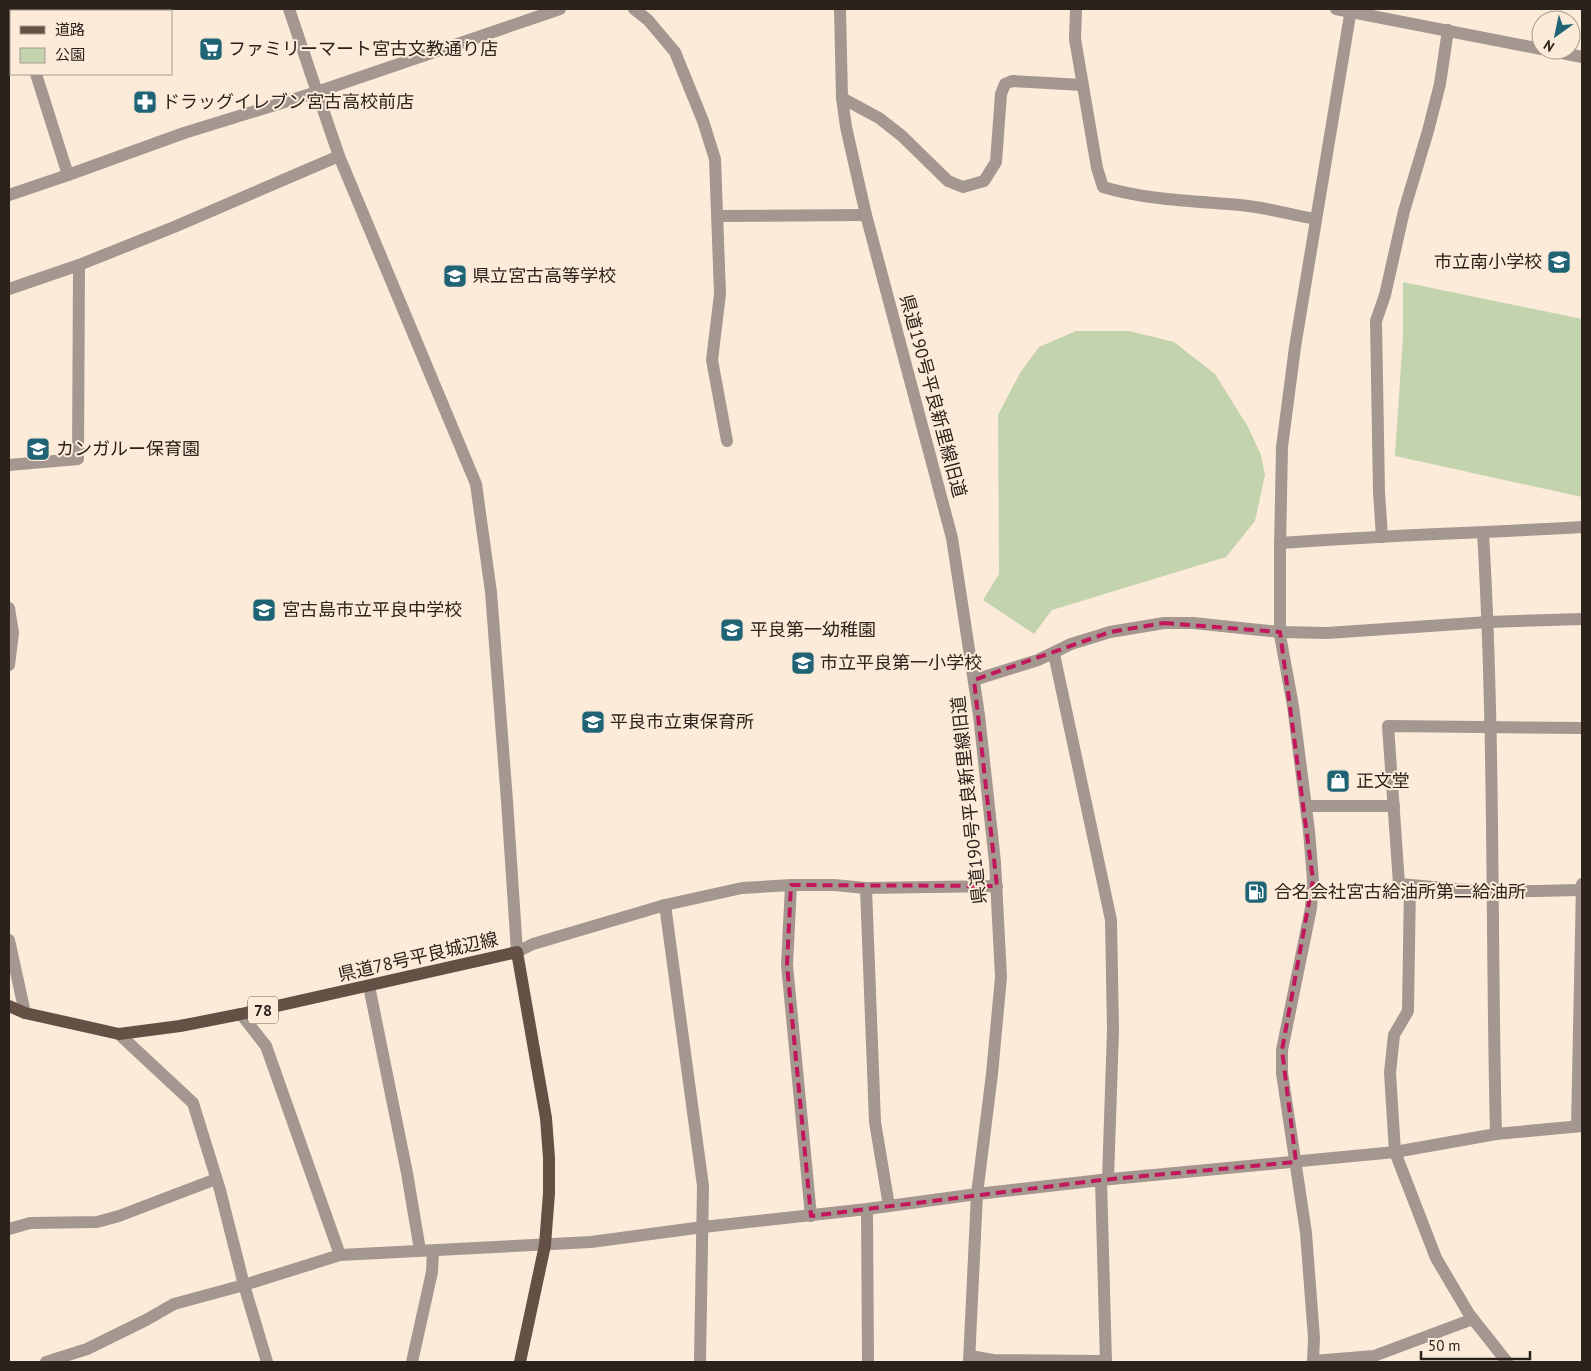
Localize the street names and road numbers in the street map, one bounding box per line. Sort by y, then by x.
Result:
street label: 県道190号平良新里線旧道 [895,292,972,500]
street label: 県道190号平良新里線旧道 [946,695,991,905]
street label: 県道78号平良城辺線 [336,927,500,986]
road number: 78 [248,996,278,1024]

